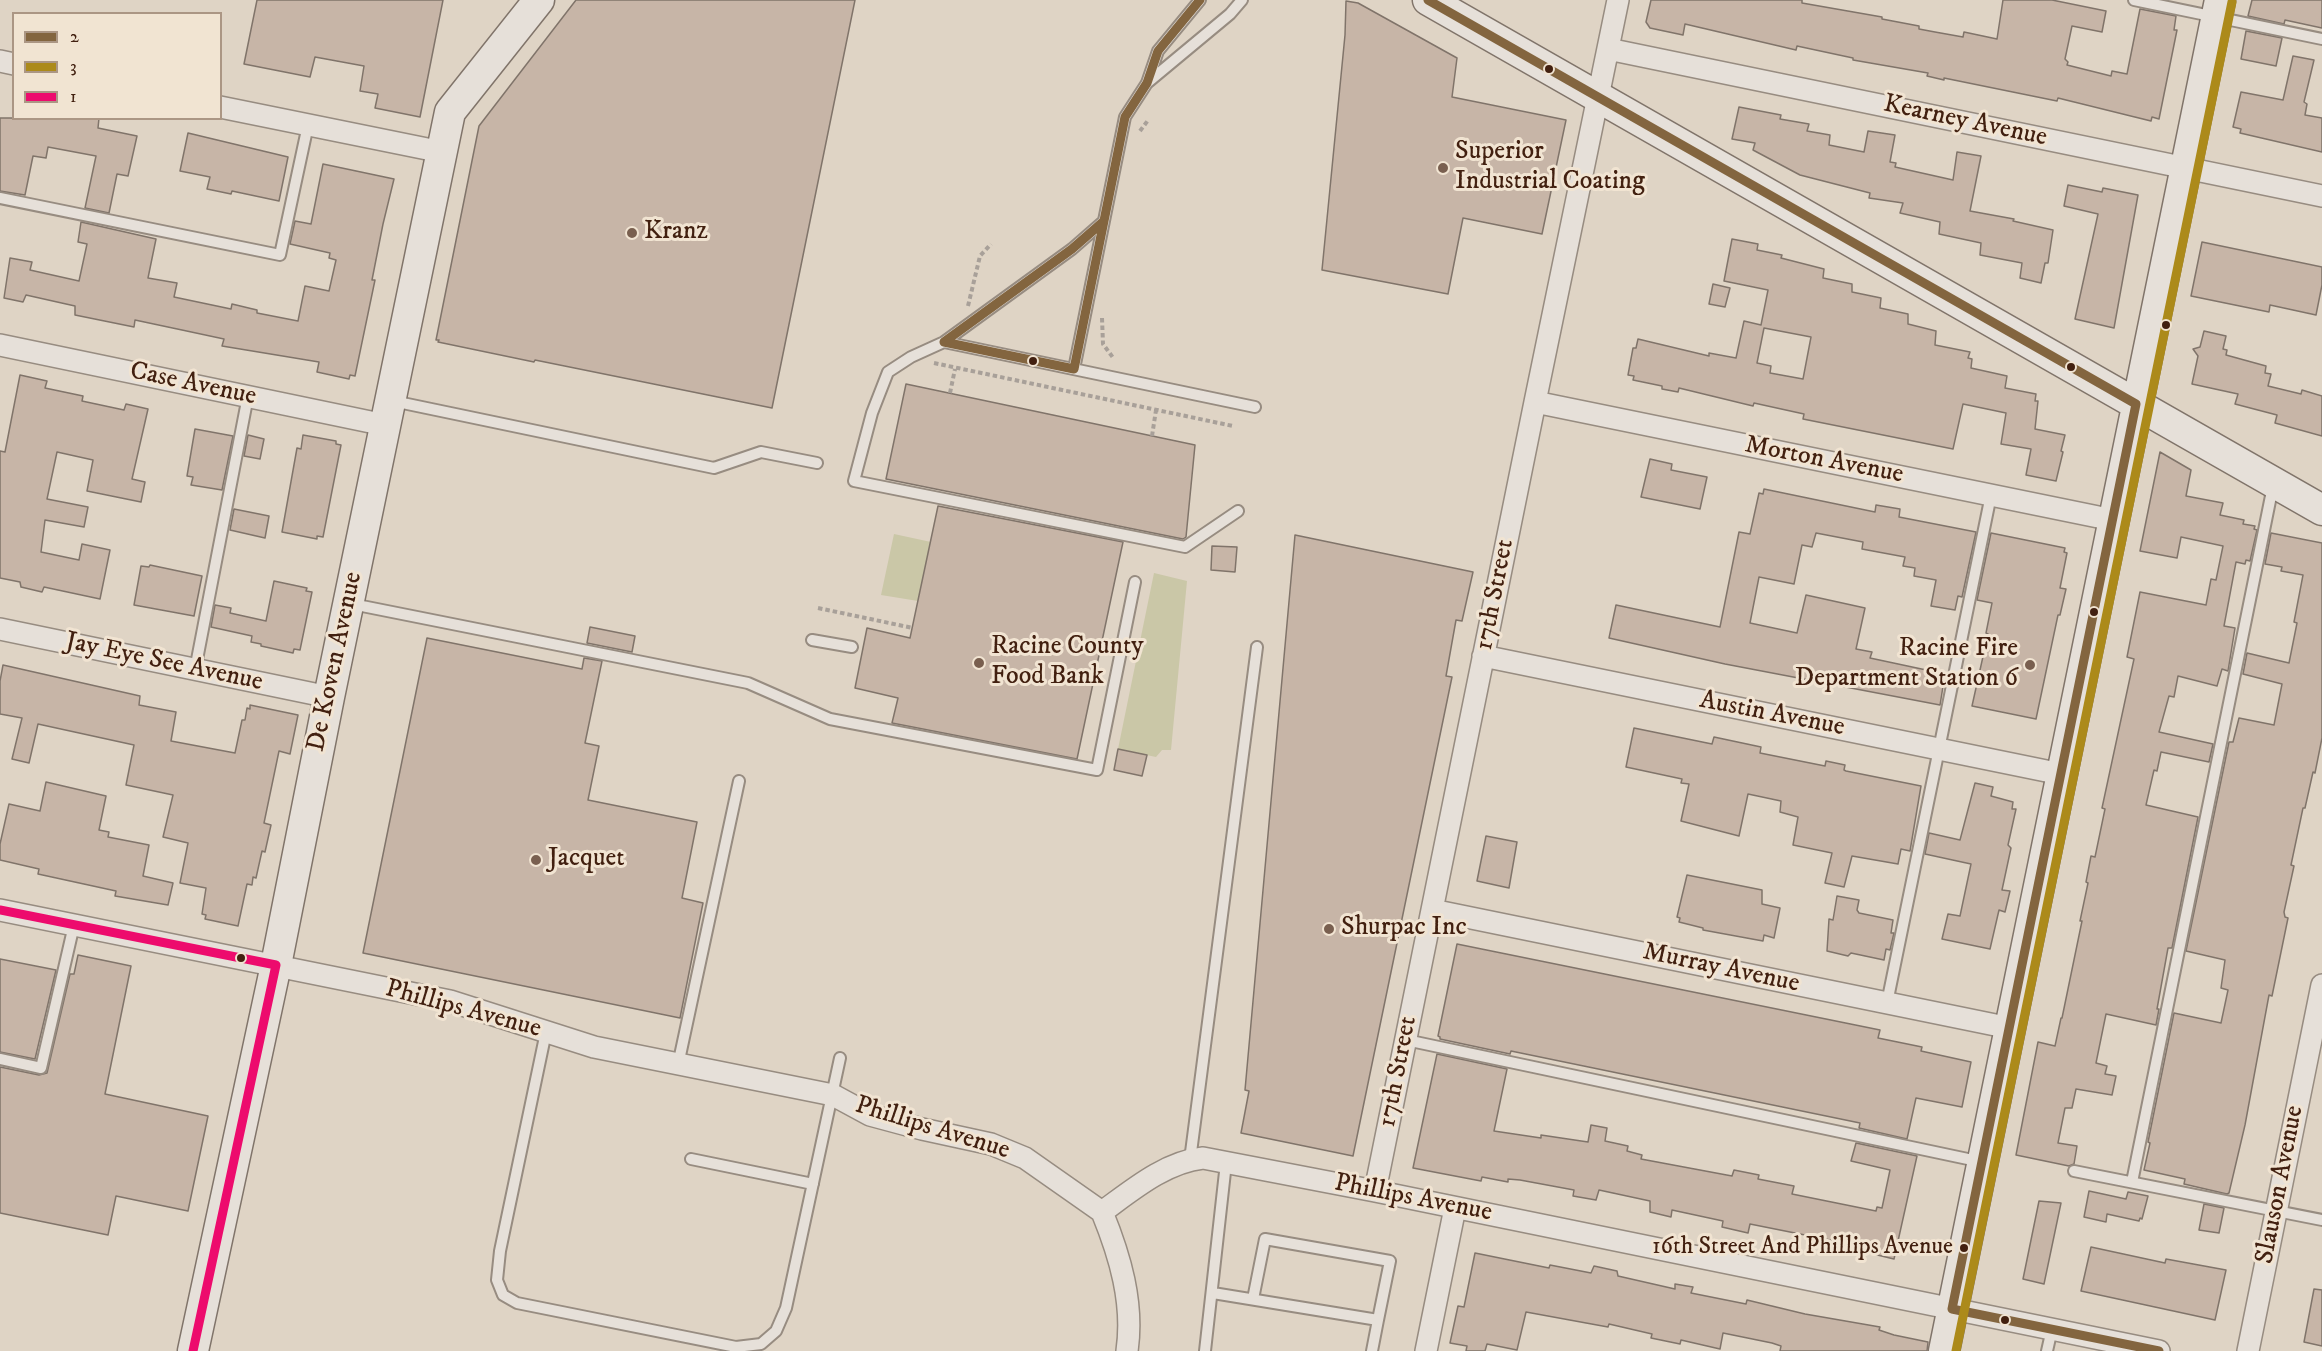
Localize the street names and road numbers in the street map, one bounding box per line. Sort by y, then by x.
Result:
street label: Kearney Avenue [1880,89,2050,155]
street label: Case Avenue [127,356,259,414]
street label: Morton Avenue [1742,430,1906,492]
street label: 17th Street [1470,537,1522,653]
street label: De Koven Avenue [302,569,370,755]
street label: Jay Eye See Avenue [63,627,265,699]
street label: Austin Avenue [1697,686,1847,744]
street label: Murray Avenue [1640,937,1802,1001]
street label: Phillips Avenue [382,974,544,1046]
street label: 17th Street [1373,1014,1425,1130]
street label: Phillips Avenue [851,1091,1013,1167]
street label: Slauson Avenue [2250,1103,2312,1267]
street label: Phillips Avenue [1331,1168,1495,1230]

